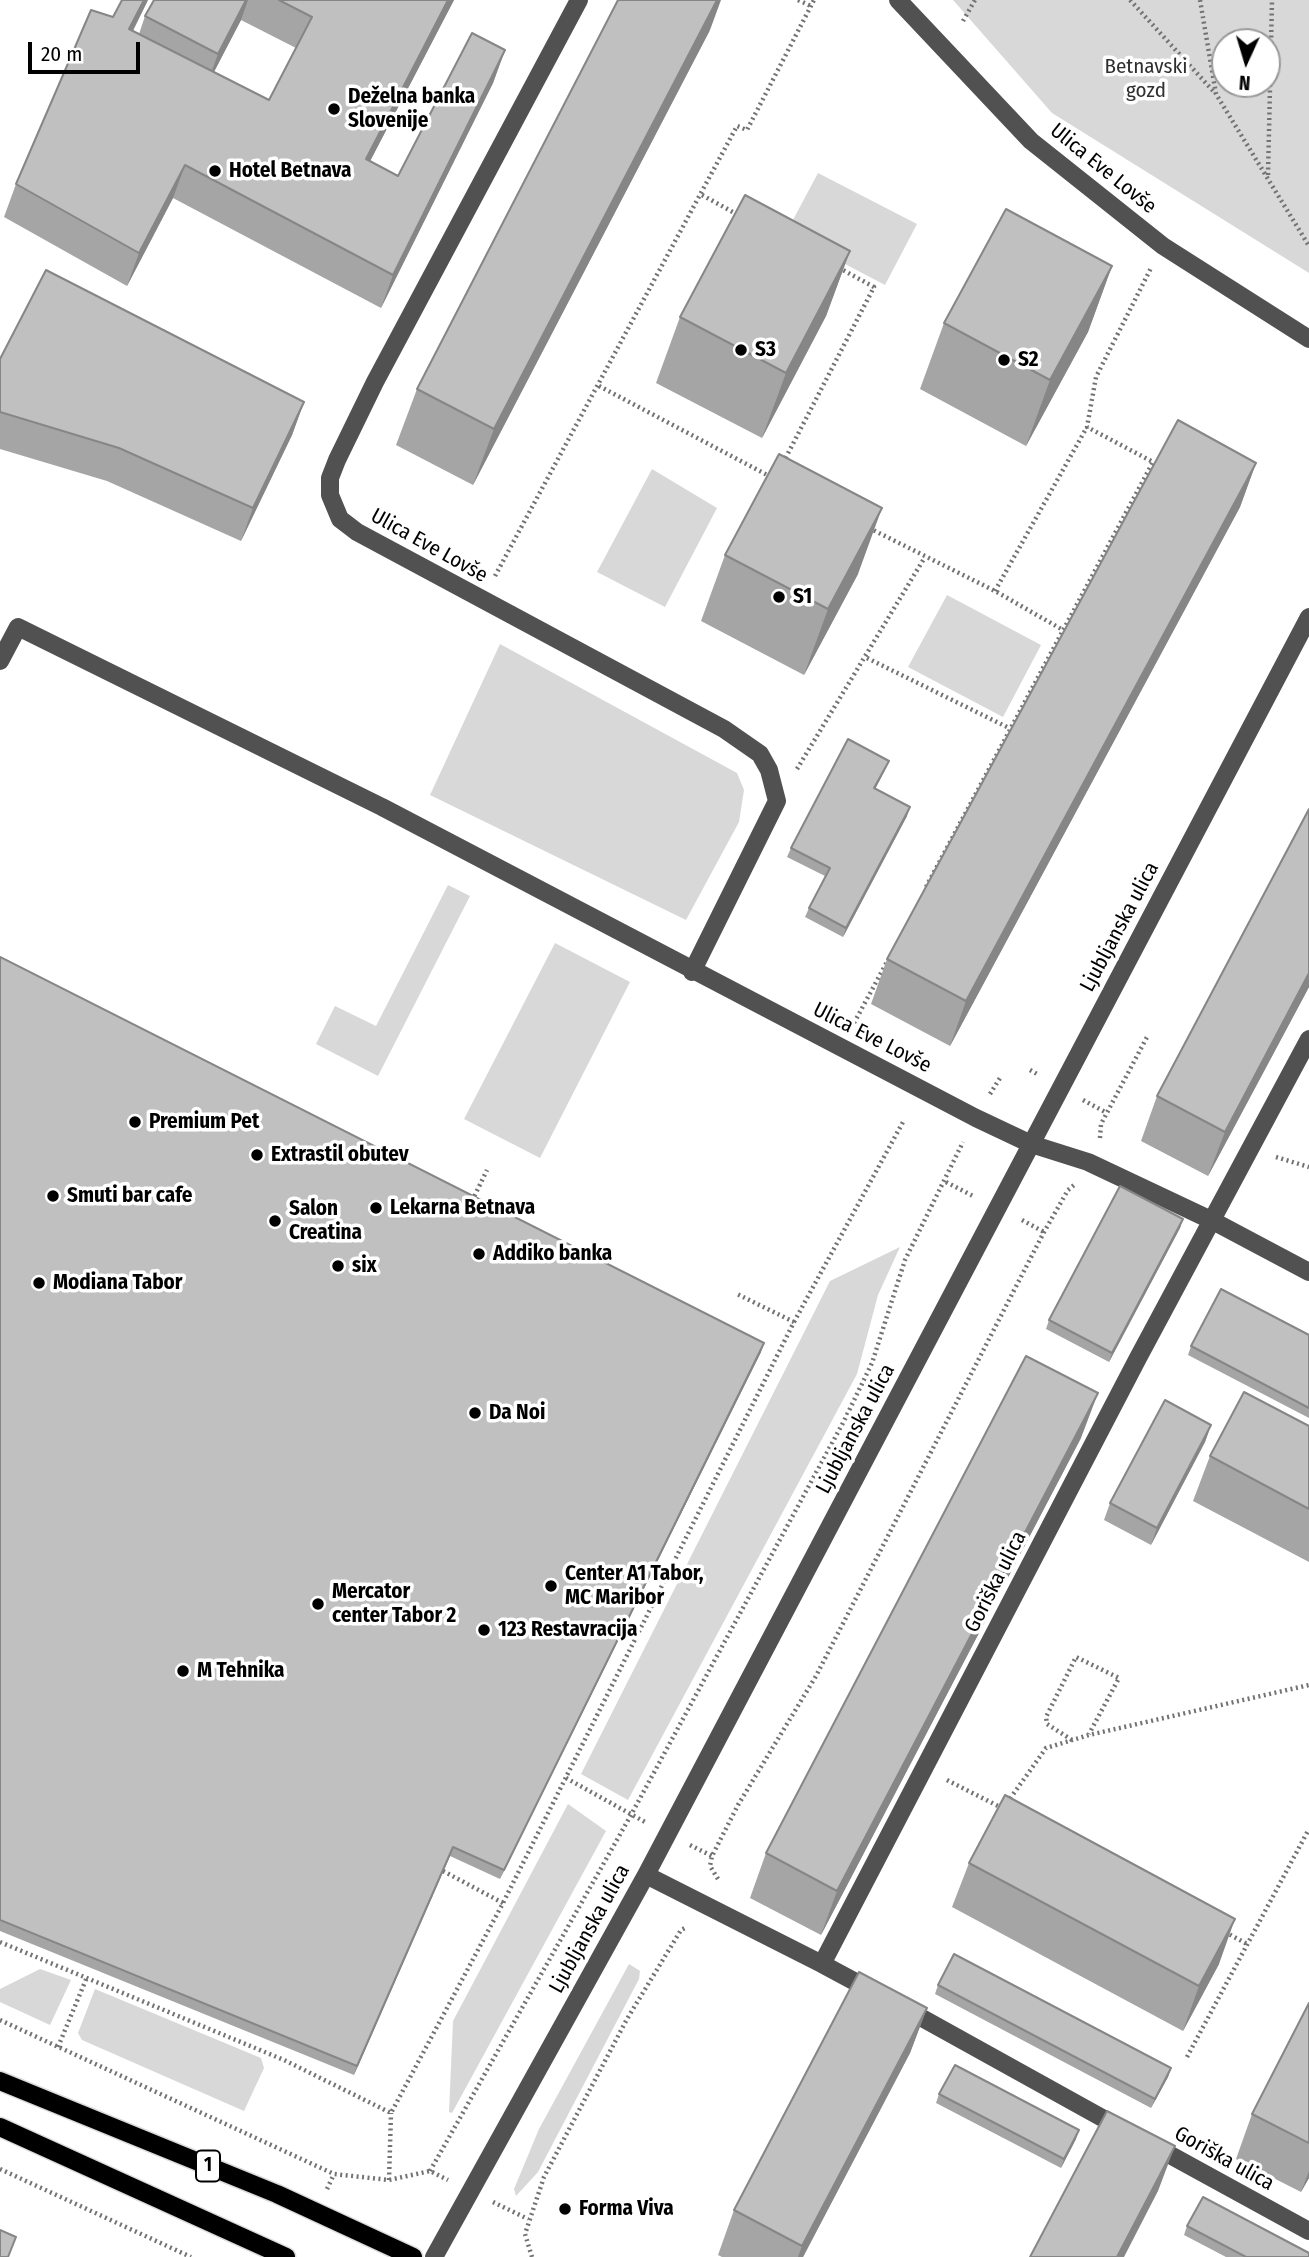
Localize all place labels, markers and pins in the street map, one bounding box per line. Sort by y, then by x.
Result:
place label: Deželna banka Slovenije [348,84,475,134]
marker: Deželna banka Slovenije [326,101,342,117]
place label: Hotel Betnava [229,158,351,184]
marker: Hotel Betnava [207,163,223,179]
place label: S3 [755,337,776,363]
marker: S3 [733,342,749,358]
place label: S2 [1018,347,1038,373]
marker: S2 [996,352,1012,368]
place label: S1 [793,584,812,610]
marker: S1 [771,589,787,605]
place label: Premium Pet [149,1109,259,1135]
marker: Premium Pet [127,1114,143,1130]
place label: Extrastil obutev [271,1142,409,1168]
marker: Extrastil obutev [249,1147,265,1163]
place label: Smuti bar cafe [67,1183,192,1209]
marker: Smuti bar cafe [45,1188,61,1204]
place label: Lekarna Betnava [390,1195,535,1221]
place label: Salon Creatina [289,1196,362,1246]
marker: Lekarna Betnava [368,1200,384,1216]
marker: Salon Creatina [267,1213,283,1229]
place label: Addiko banka [493,1241,612,1267]
marker: Addiko banka [471,1246,487,1262]
place label: six [352,1253,376,1279]
marker: six [330,1258,346,1274]
place label: Modiana Tabor [53,1270,182,1296]
marker: Modiana Tabor [31,1275,47,1291]
place label: Da Noi [489,1400,545,1426]
marker: Da Noi [467,1405,483,1421]
place label: Center A1 Tabor, MC Maribor [565,1561,704,1611]
marker: Center A1 Tabor, MC Maribor [543,1578,559,1594]
place label: Mercator center Tabor 2 [332,1579,456,1629]
marker: Mercator center Tabor 2 [310,1596,326,1612]
place label: 123 Restavracija [498,1617,637,1643]
marker: 123 Restavracija [476,1622,492,1638]
place label: M Tehnika [197,1658,285,1684]
marker: M Tehnika [175,1663,191,1679]
place label: Forma Viva [579,2196,674,2222]
marker: Forma Viva [557,2201,573,2217]

